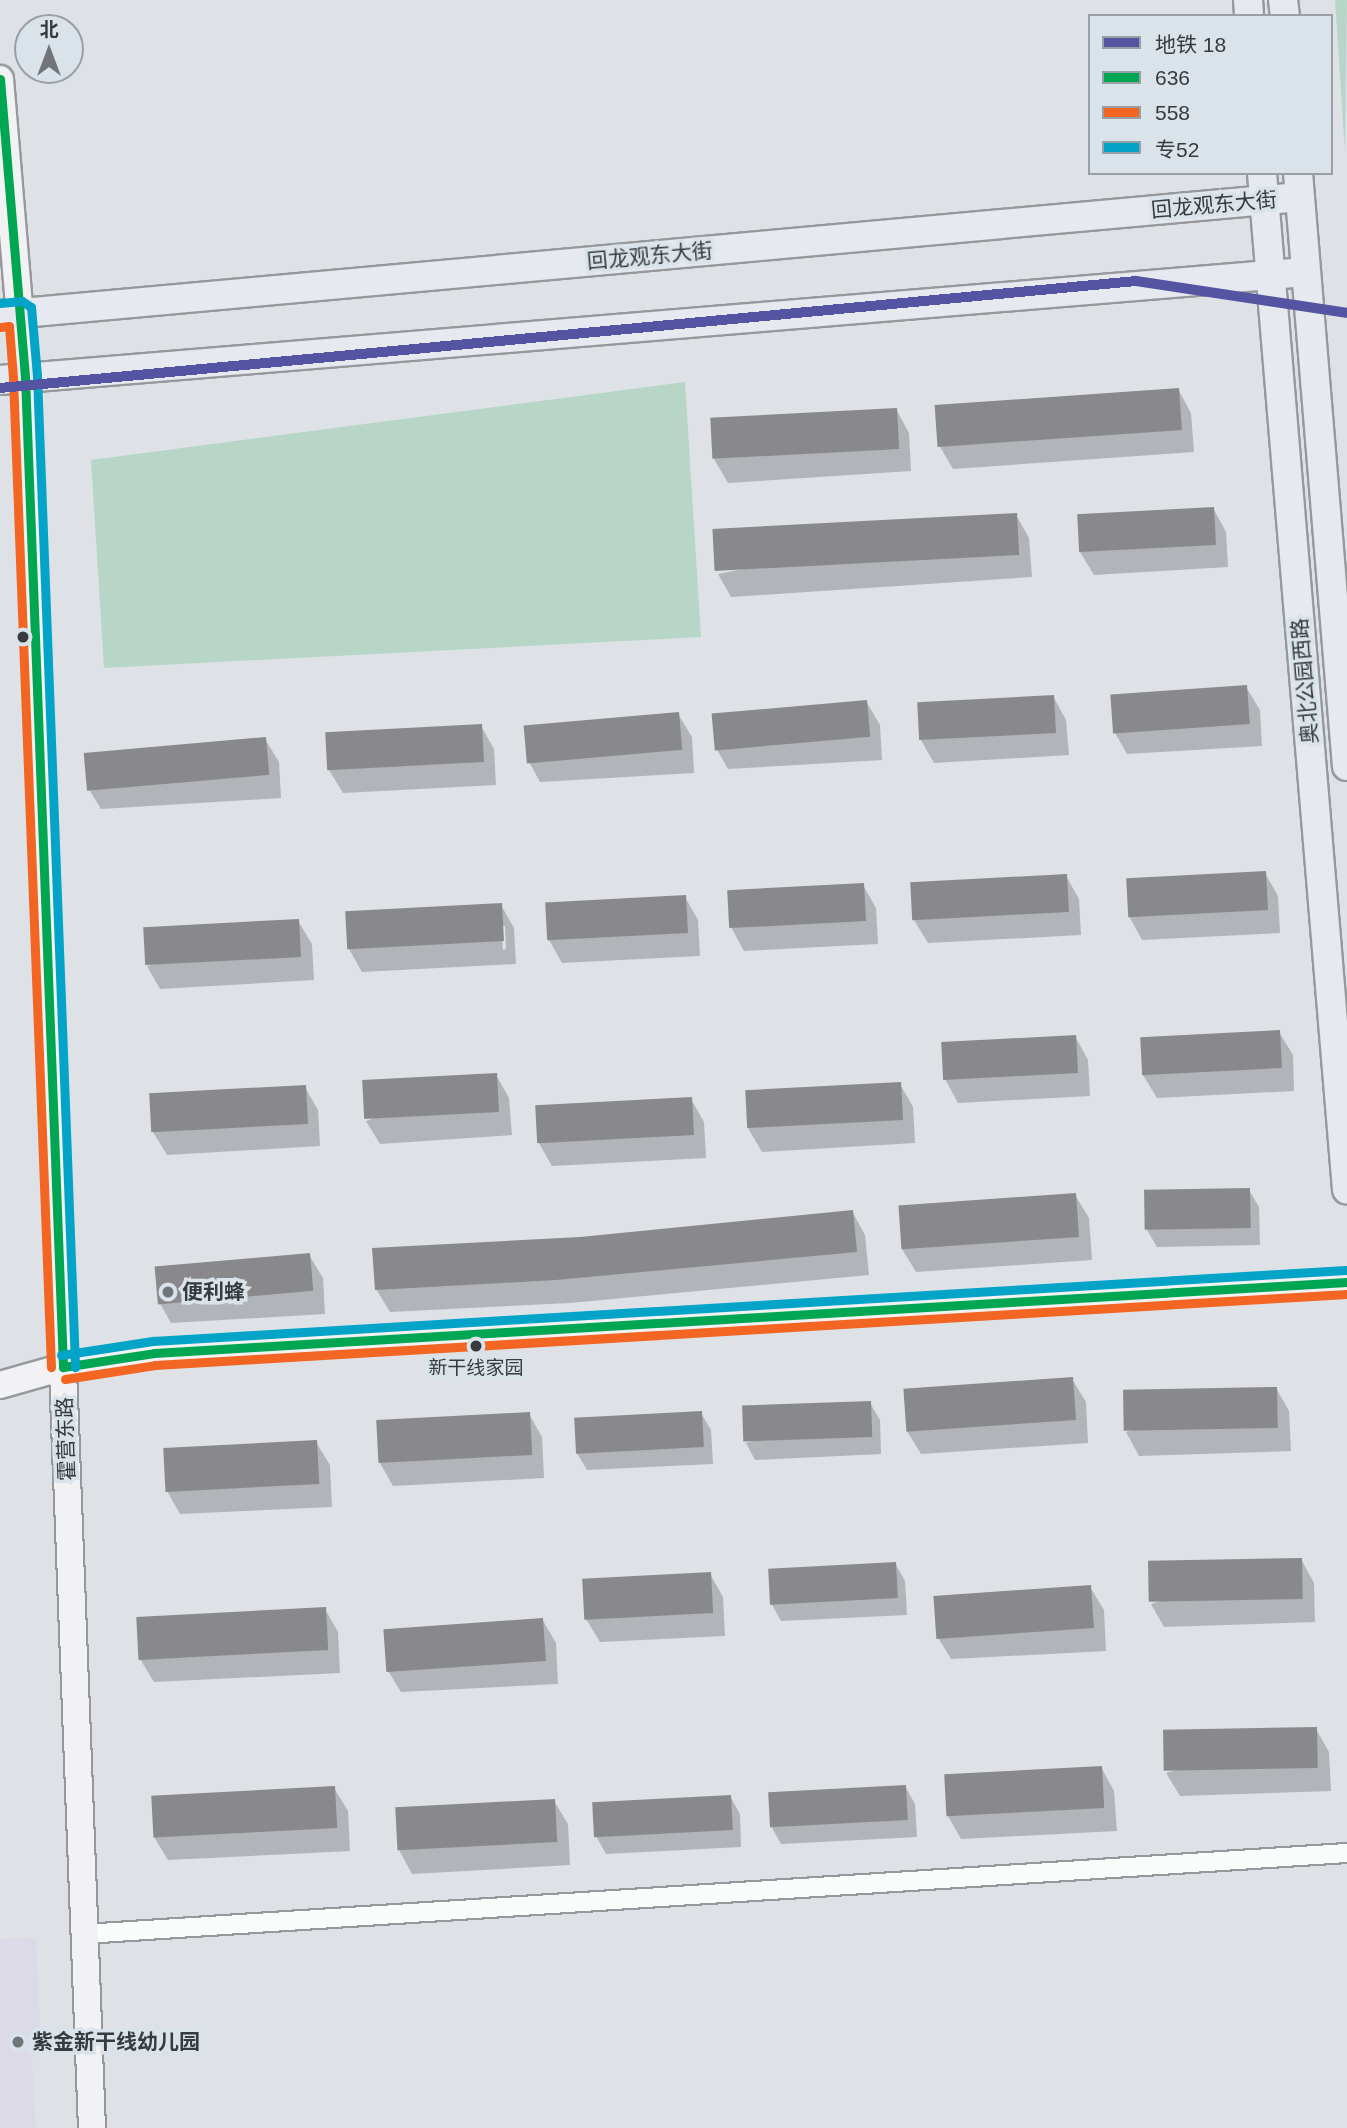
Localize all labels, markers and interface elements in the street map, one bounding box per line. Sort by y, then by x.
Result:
north arrow [14,14,84,84]
legend [1088,14,1333,175]
text: 北 [39,19,59,40]
text: 地铁 18 [1155,33,1226,56]
text: 636 [1155,66,1190,89]
text: 558 [1155,101,1190,124]
text: 专52 [1155,138,1199,161]
street label: 回龙观东大街 [1150,187,1278,223]
street label: 回龙观东大街 [586,238,714,274]
street label: 奥北公园西路 [1287,617,1323,745]
unlabelled marker [16,630,30,644]
place label: 便利蜂 [182,1279,245,1305]
marker: 便利蜂 [160,1284,176,1300]
marker: 新干线家园 [469,1339,483,1353]
place label: 新干线家园 [429,1357,523,1379]
street label: 霍营东路 [52,1397,80,1481]
place label: 紫金新干线幼儿园 [32,2029,200,2055]
marker: 紫金新干线幼儿园 [10,2034,26,2050]

